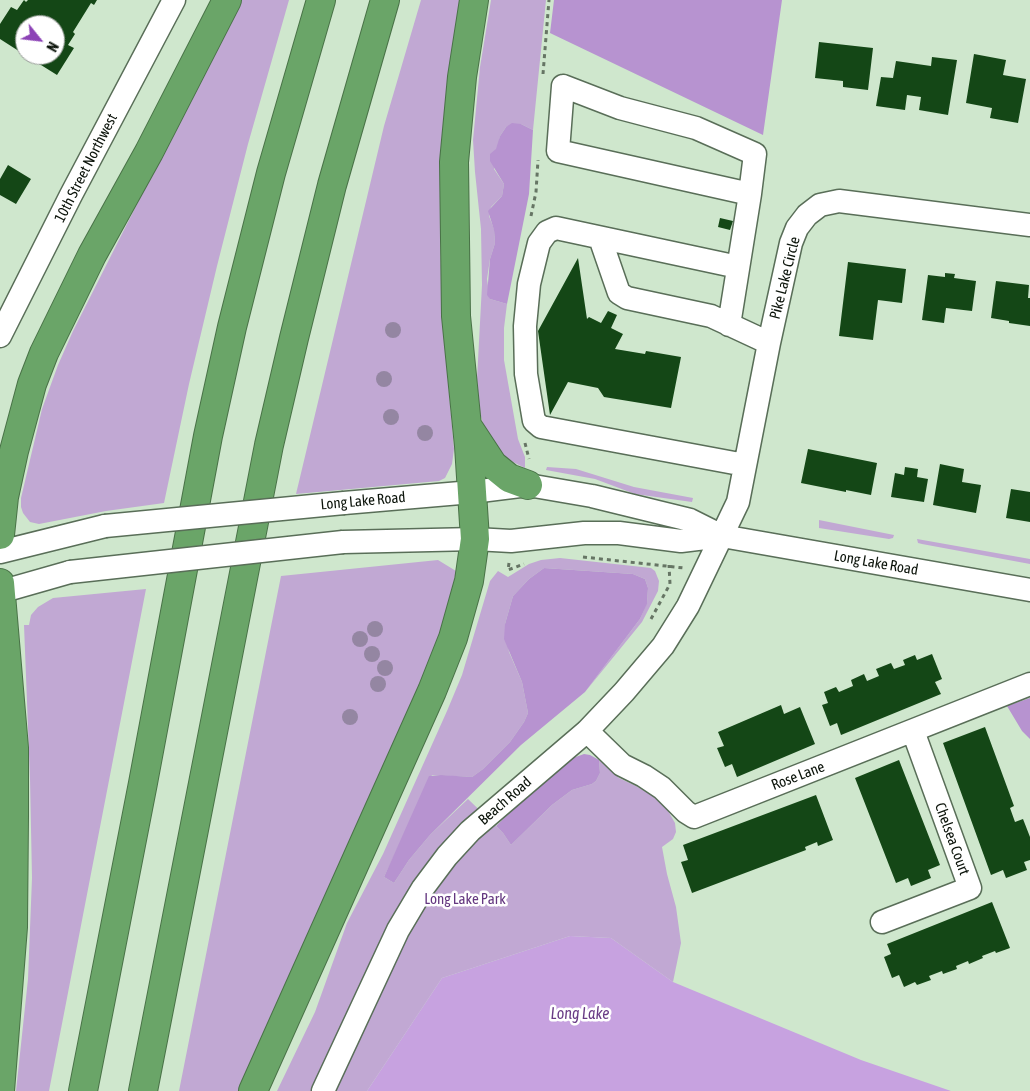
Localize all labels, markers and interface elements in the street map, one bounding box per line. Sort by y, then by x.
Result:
north arrow [15,15,65,65]
text: N [43,39,61,54]
street label: 10th Street Northwest [51,111,121,225]
street label: Pike Lake Circle [766,235,804,321]
street label: Long Lake Road [320,488,406,514]
street label: Long Lake Road [832,547,920,579]
street label: Rose Lane [769,758,827,794]
street label: Beach Road [475,773,535,829]
street label: Chelsea Court [931,800,973,878]
park label: Long Lake Park [424,890,506,908]
water label: Long Lake [551,1004,609,1024]

